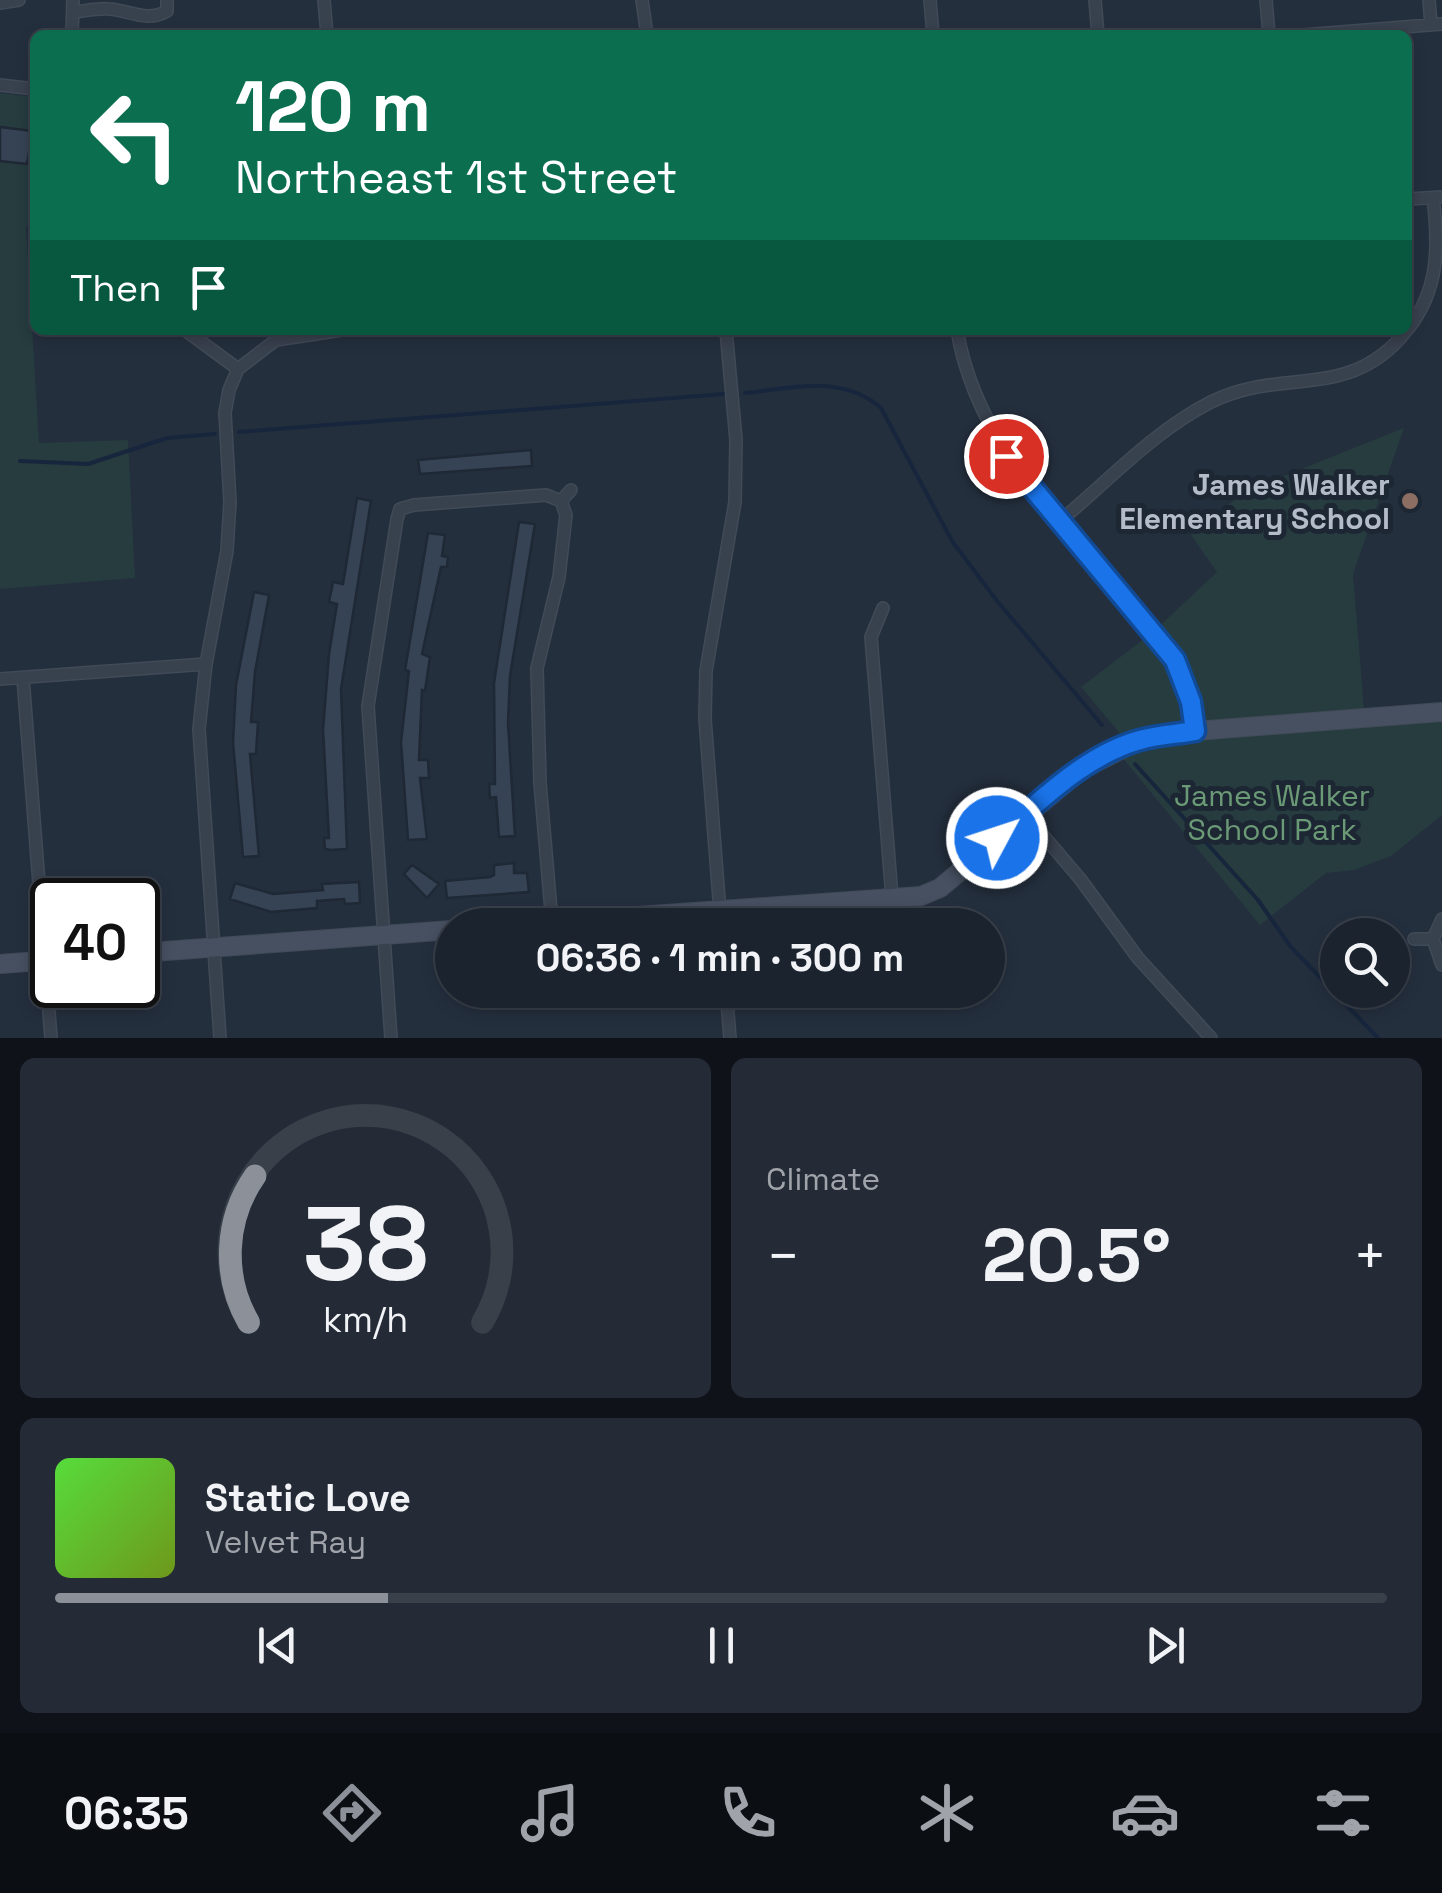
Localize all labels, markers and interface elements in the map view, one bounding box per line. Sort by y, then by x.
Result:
text: 120 m [235,62,431,151]
icon: left [70,70,200,200]
text: Northeast 1st Street [235,149,678,206]
icon: arrive [181,260,236,315]
text: Then [70,264,161,312]
pin [964,414,1049,499]
icon: arrive [979,429,1034,484]
place label: James Walker Elementary School [1119,465,1390,538]
marker: James Walker Elementary School [1399,490,1421,512]
park label: James Walker School Park [1174,776,1370,849]
position arrow [945,786,1049,890]
speed limit sign: 40 [30,878,160,1008]
map controls [1320,918,1410,1008]
button: search [1320,918,1410,1008]
text: 06:36 · 1 min · 300 m [536,934,904,982]
text: Climate [766,1159,880,1199]
text: 38 [303,1178,428,1310]
text: 20.5° [982,1207,1171,1303]
text: − [766,1221,800,1291]
text: + [1353,1221,1387,1291]
text: km/h [323,1297,408,1342]
text: Static Love [205,1474,411,1522]
text: Velvet Ray [205,1522,366,1562]
icon: previous [250,1618,305,1673]
icon: pause [694,1618,749,1673]
icon: next [1138,1618,1193,1673]
icon: directions [317,1778,387,1848]
icon: music [515,1778,585,1848]
icon: phone [713,1778,783,1848]
icon: climate [912,1778,982,1848]
icon: car [1110,1778,1180,1848]
icon: filters [1308,1778,1378,1848]
text: 06:35 [64,1785,189,1842]

